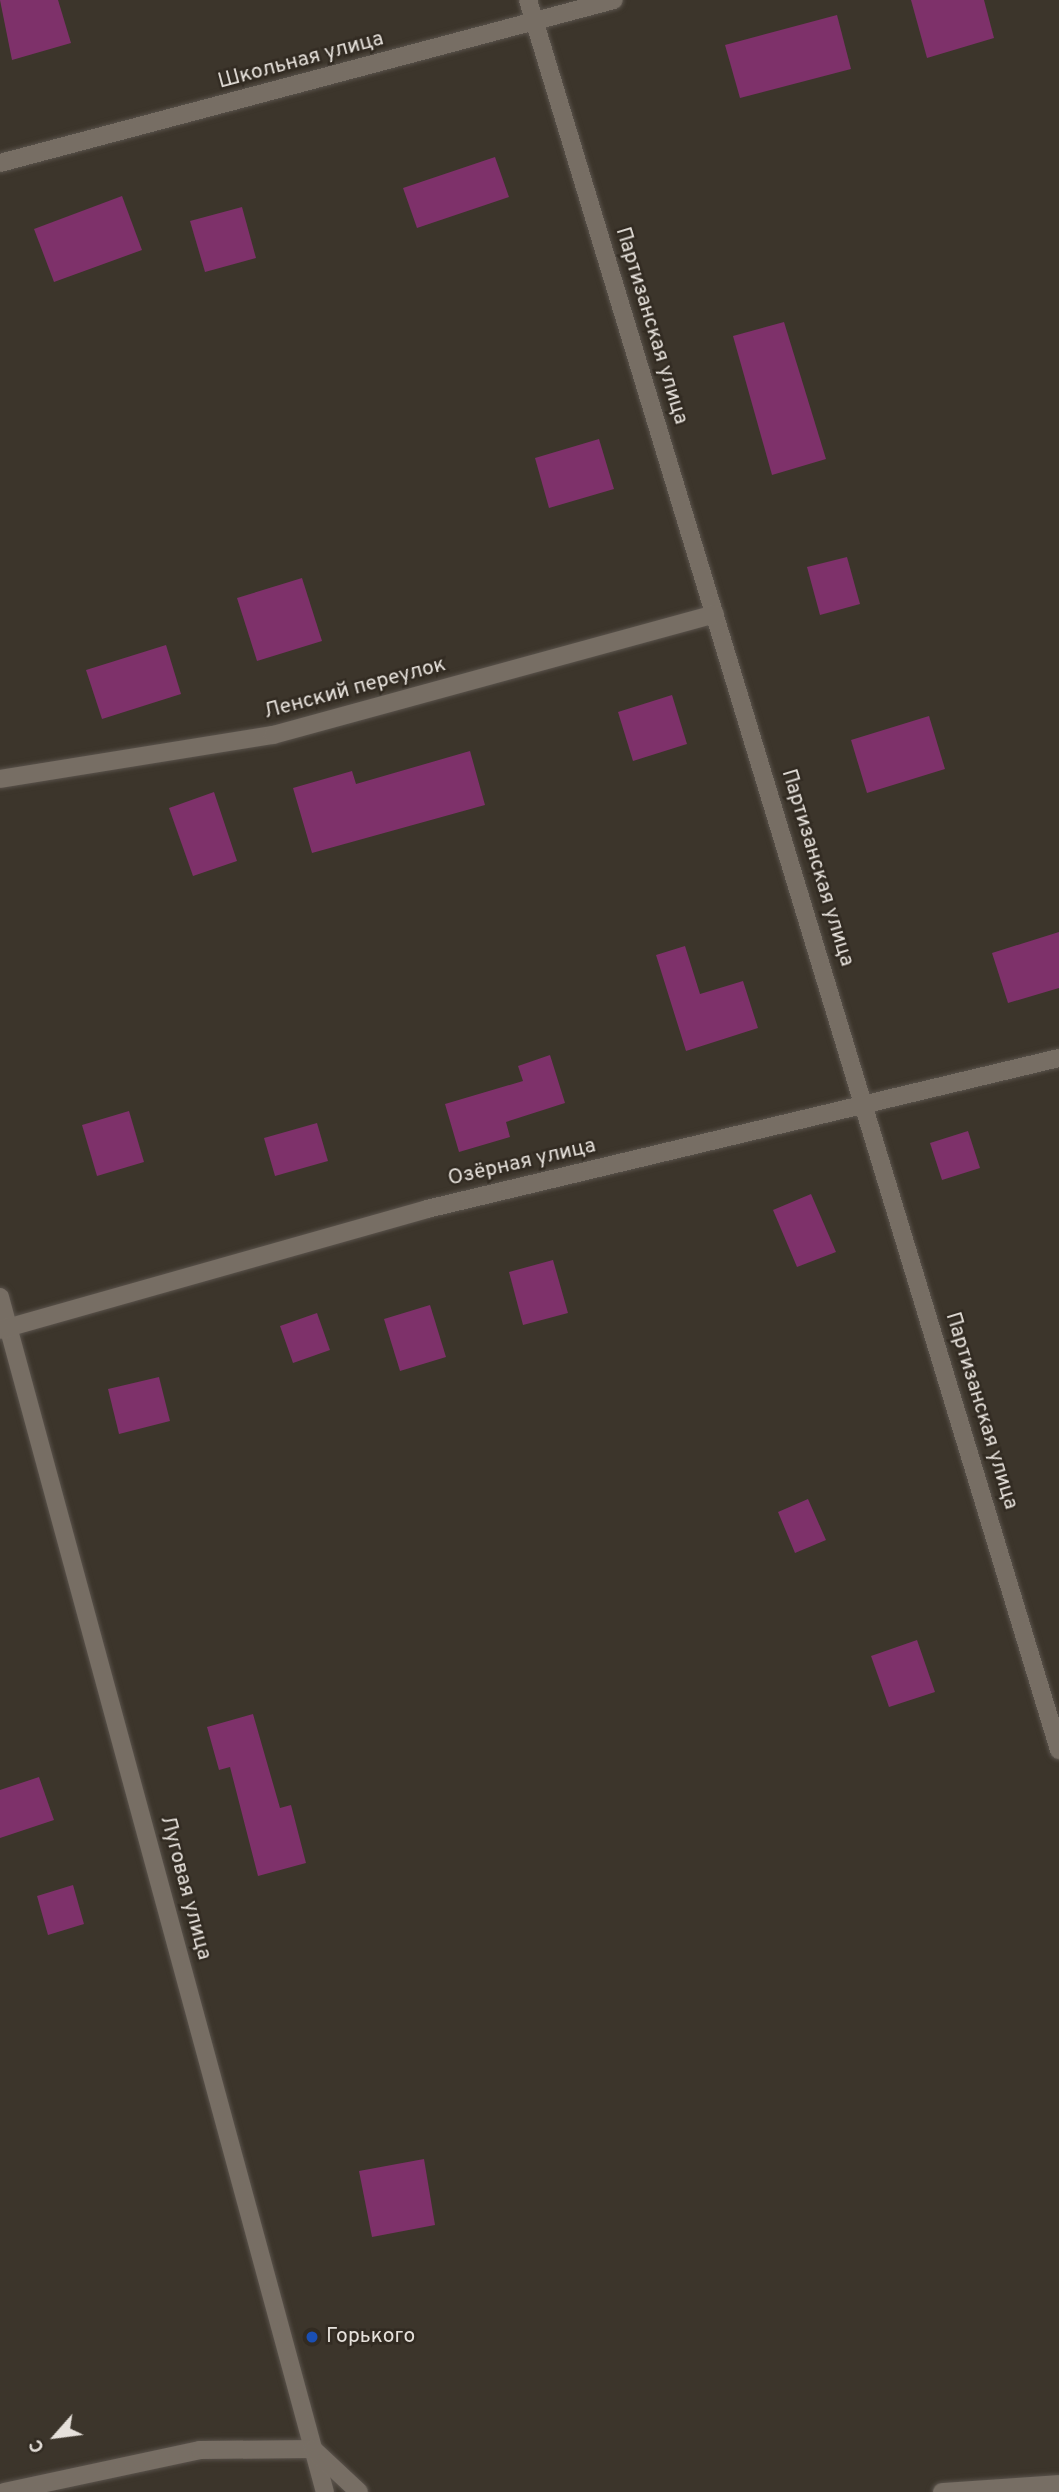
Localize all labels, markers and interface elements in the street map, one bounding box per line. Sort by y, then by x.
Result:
street label: Школьная улица [215,27,387,95]
street label: Партизанская улица [609,224,693,428]
street label: Ленский переулок [261,653,449,725]
street label: Партизанская улица [775,766,859,970]
street label: Озёрная улица [446,1134,598,1192]
street label: Партизанская улица [939,1309,1023,1513]
street label: Луговая улица [154,1813,216,1963]
place label: Горького [326,2324,415,2350]
marker: Горького [304,2329,320,2345]
north arrow [21,2401,91,2471]
text: С [24,2435,51,2457]

